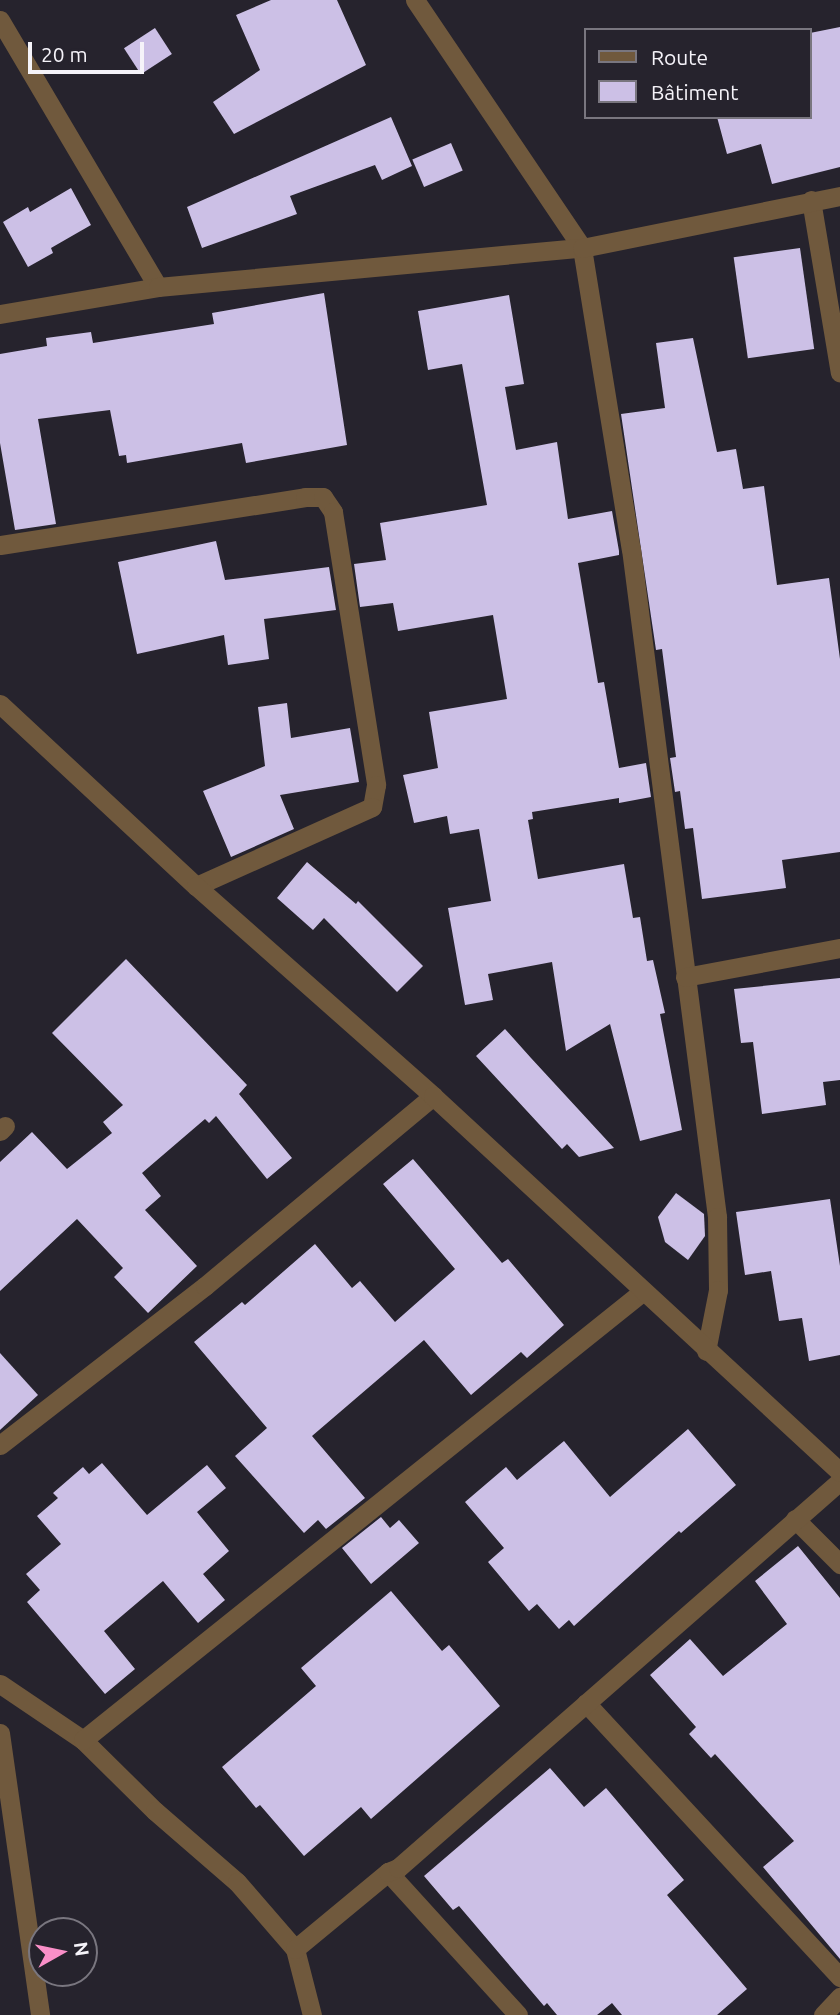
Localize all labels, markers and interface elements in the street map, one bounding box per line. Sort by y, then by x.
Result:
scale bar [32,28,147,72]
legend [584,28,812,119]
text: 20 m [41,42,88,66]
text: Route [651,45,708,69]
text: Bâtiment [651,80,738,104]
north arrow [28,1917,98,1987]
text: N [70,1940,94,1958]

